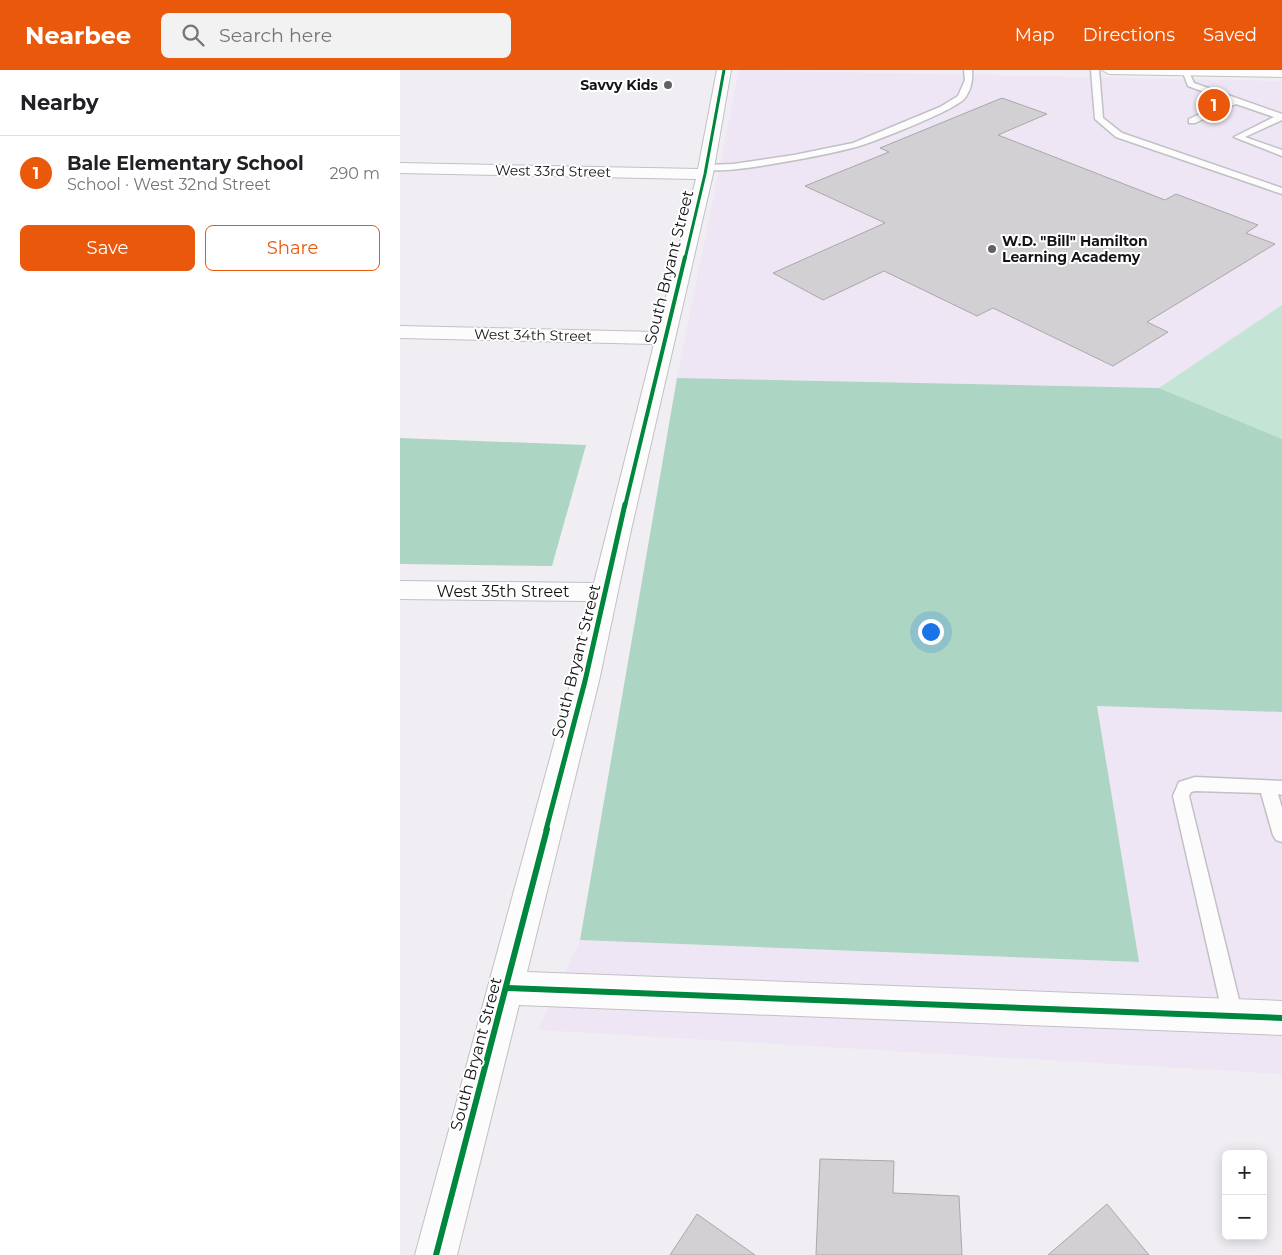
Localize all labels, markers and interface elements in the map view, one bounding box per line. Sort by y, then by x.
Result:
search box [161,13,511,58]
text: Nearbee [25,21,131,50]
icon: search [179,21,207,49]
text: Search here [219,24,332,47]
text: Map [1015,24,1055,46]
text: Directions [1083,24,1175,46]
text: Saved [1203,24,1257,46]
place label: Savvy Kids [580,76,659,94]
marker: Savvy Kids [662,79,674,91]
pin: 1 [1198,86,1230,124]
text: Nearby [20,90,99,115]
text: Bale Elementary School [67,152,304,175]
street label: West 33rd Street [495,161,611,181]
text: 1 [33,164,39,183]
text: 290 m [329,164,380,183]
text: School · West 32nd Street [67,175,271,194]
street label: South Bryant Street [641,187,697,346]
button: Save [20,225,195,271]
button: Share [205,225,380,271]
place label: W.D. "Bill" Hamilton Learning Academy [1002,232,1148,266]
marker: W.D. "Bill" Hamilton Learning Academy [986,243,998,255]
street label: West 34th Street [474,325,592,345]
street label: South Bryant Street [548,581,604,740]
street label: West 35th Street [437,582,570,601]
your location [918,619,944,645]
street label: South Bryant Street [446,975,506,1133]
map controls [1222,1150,1267,1240]
button: + [1222,1150,1267,1195]
button: − [1222,1195,1267,1240]

